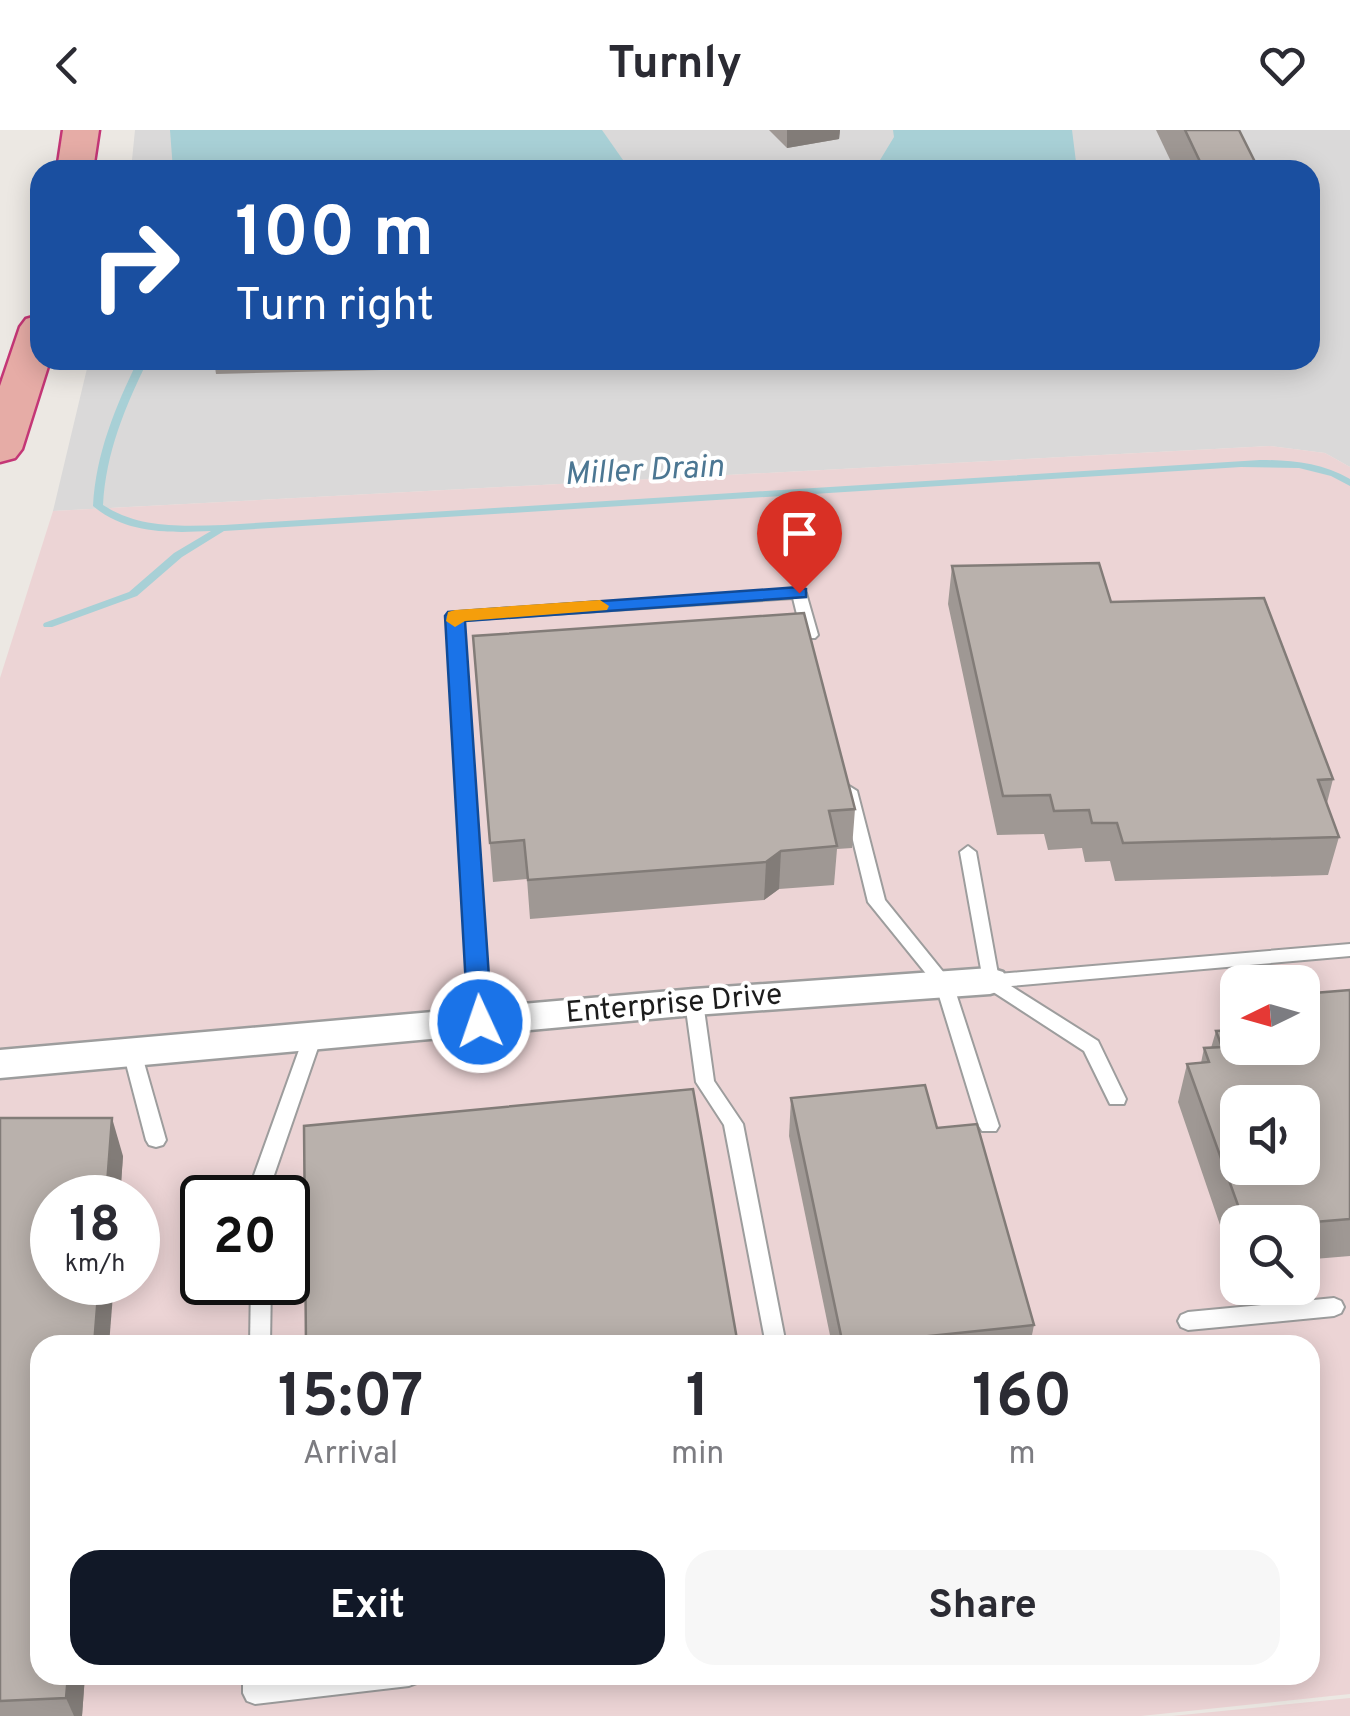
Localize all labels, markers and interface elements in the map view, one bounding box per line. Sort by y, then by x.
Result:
text: Turnly [608,37,742,94]
icon: back [40,38,95,93]
icon: heart [1255,38,1310,93]
text: 100 m [235,192,434,281]
icon: right [70,200,200,330]
text: Turn right [235,279,434,336]
water label: Miller Drain [563,448,725,496]
pin [757,491,842,594]
icon: arrive [772,506,827,561]
north arrow [1220,965,1320,1065]
map controls [1220,965,1320,1305]
position arrow [428,970,532,1074]
street label: Enterprise Drive [564,977,784,1033]
button: sound [1220,1085,1320,1185]
speed limit sign: 20 [180,1175,310,1305]
text: 18 [69,1196,121,1259]
button: search [1220,1205,1320,1305]
text: km/h [65,1249,125,1281]
text: 15:07 [278,1362,423,1438]
text: 1 [686,1362,710,1438]
text: 160 [972,1362,1072,1438]
text: Arrival [303,1435,398,1475]
text: min [671,1435,724,1475]
text: m [1009,1435,1036,1475]
button: Exit [70,1550,665,1665]
button: Share [685,1550,1280,1665]

